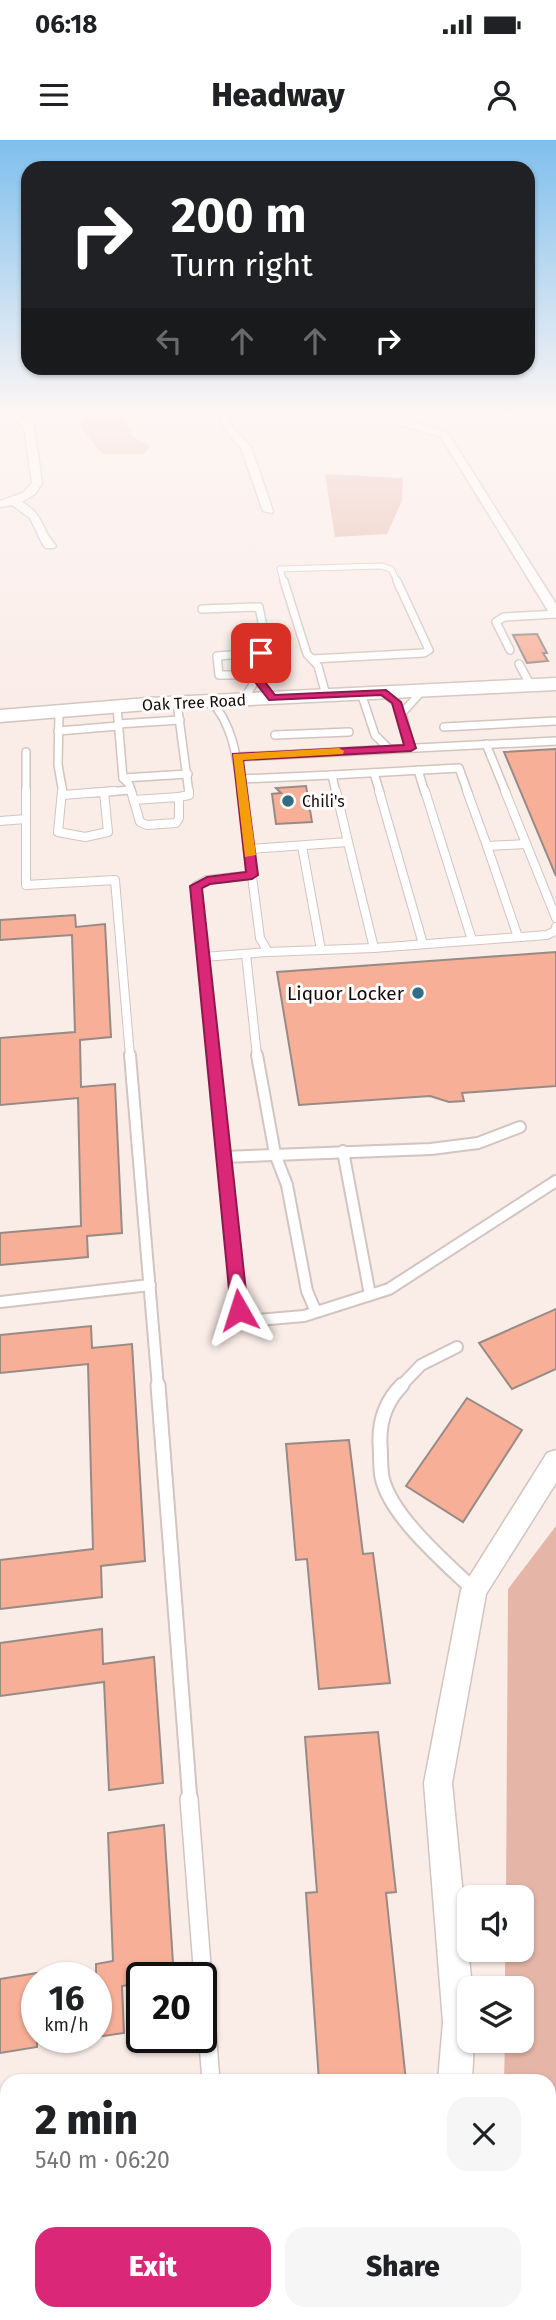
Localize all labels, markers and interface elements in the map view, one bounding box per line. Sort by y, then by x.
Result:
text: 06:18 [35,9,97,40]
icon: menu [35,76,73,114]
text: Headway [211,76,345,114]
icon: person [483,76,521,114]
text: 200 m [171,186,307,245]
icon: right [56,189,147,280]
text: Turn right [171,246,313,284]
icon: left [150,322,188,360]
icon: ahead [223,322,261,360]
icon: ahead [296,322,334,360]
icon: right [369,322,407,360]
pin [231,623,291,683]
icon: arrive [242,634,280,672]
street label: Oak Tree Road [142,690,247,715]
place label: Chili's [302,792,345,811]
marker: Chili's [280,793,296,809]
place label: Liquor Locker [287,982,405,1005]
marker: Liquor Locker [410,985,426,1001]
position arrow [202,1273,276,1347]
map controls [457,1885,534,2053]
button: sound [457,1885,534,1962]
speed limit sign: 20 [126,1962,217,2053]
button: layers [457,1976,534,2053]
text: 16 [49,1977,84,2019]
text: km/h [44,2014,89,2036]
text: 2 min [35,2095,138,2145]
button: close [447,2097,521,2171]
text: 540 m · 06:20 [35,2146,170,2174]
button: Exit [35,2227,271,2307]
button: Share [285,2227,521,2307]

